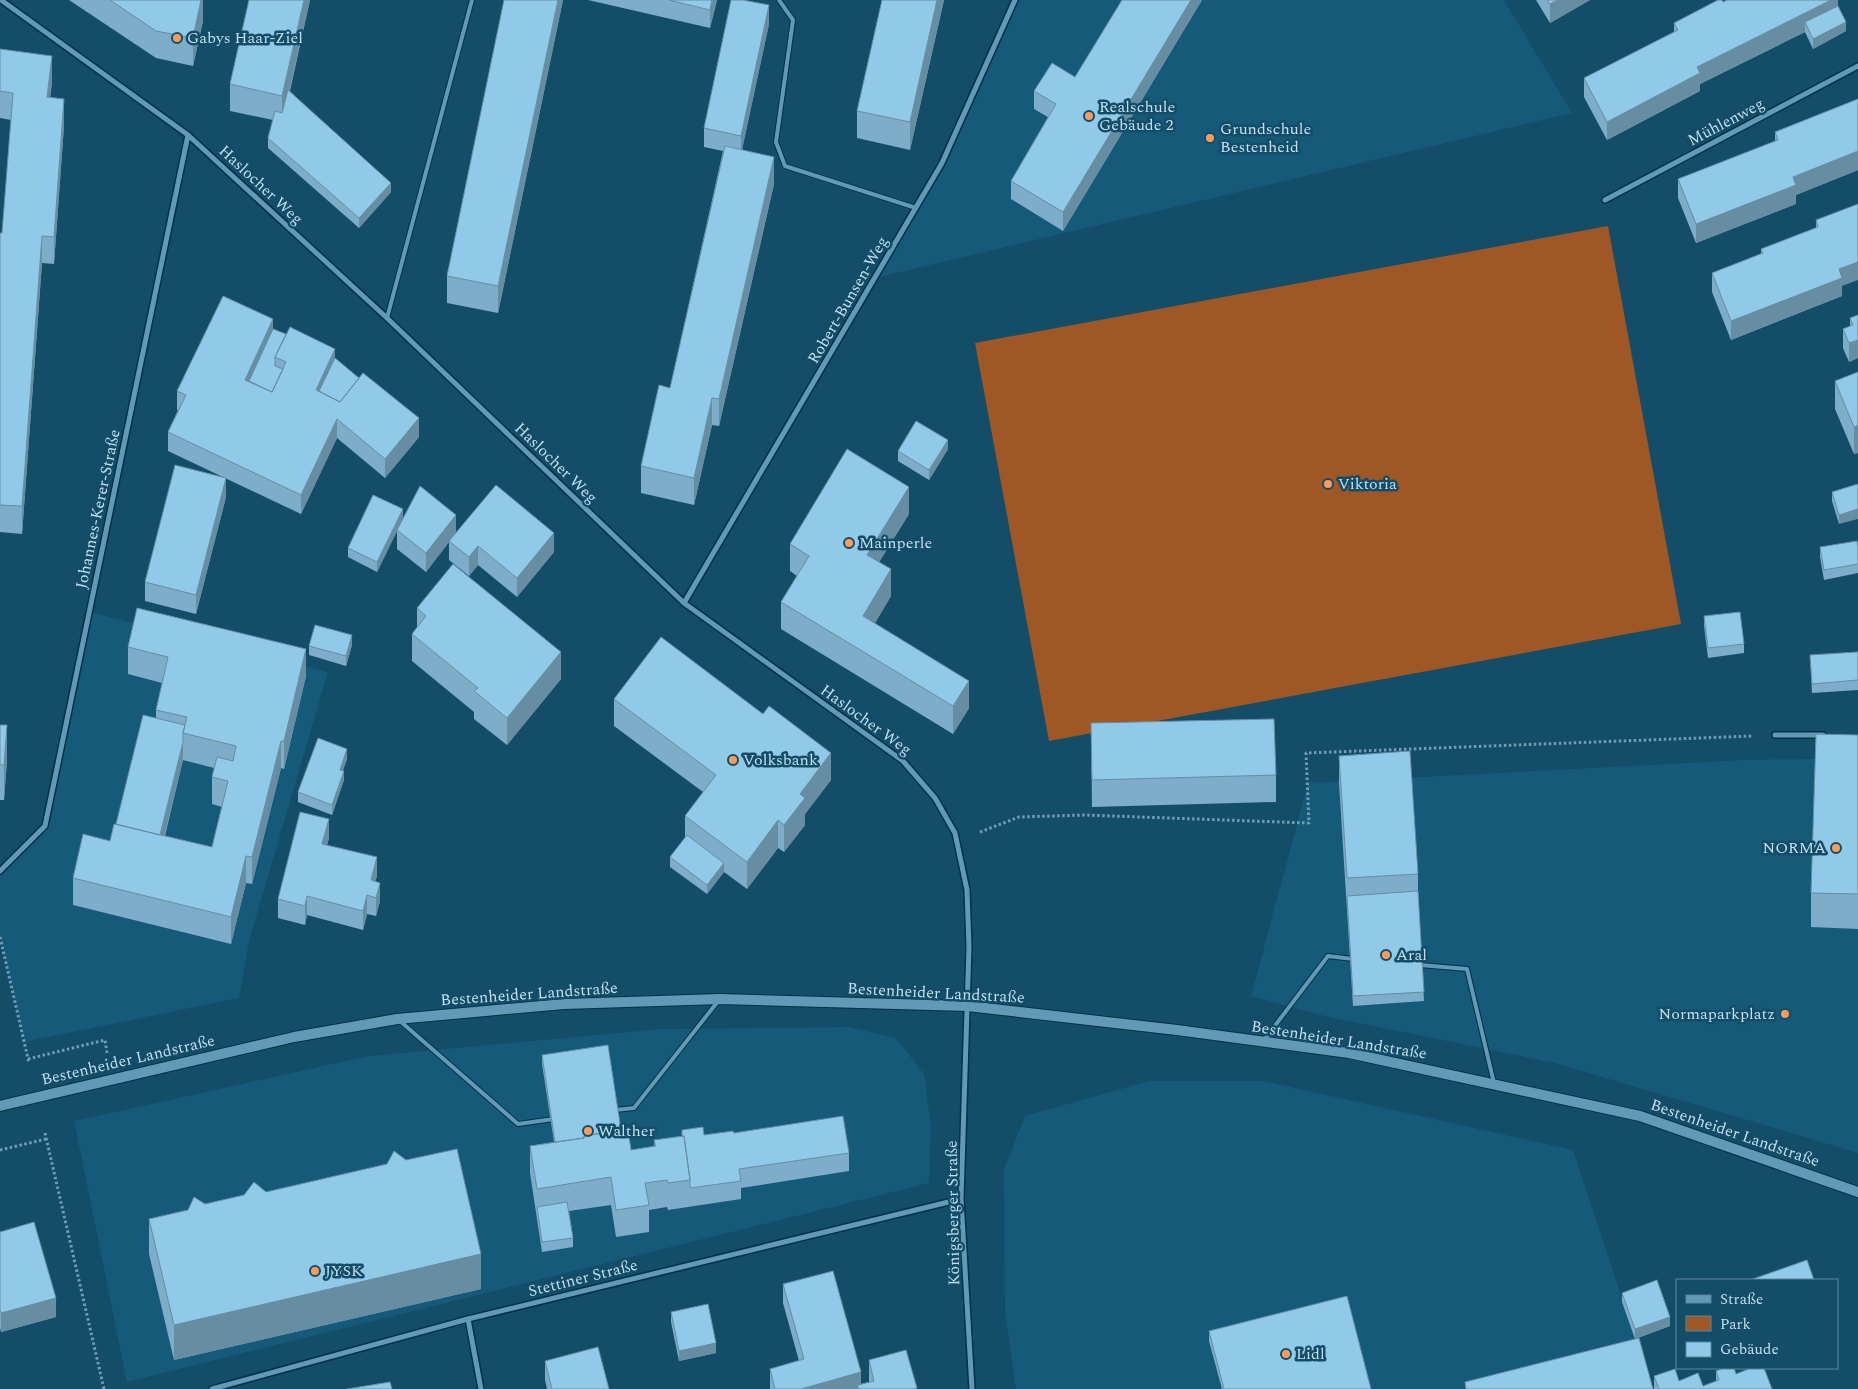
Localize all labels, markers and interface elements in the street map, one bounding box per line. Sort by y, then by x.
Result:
place label: Gabys Haar-Ziel [187,26,303,50]
marker: Gabys Haar-Ziel [171,32,183,44]
street label: Mühlenweg [1683,92,1769,152]
place label: Realschule Gebäude 2 [1099,95,1175,137]
marker: Realschule Gebäude 2 [1083,110,1095,122]
place label: Grundschule Bestenheid [1220,117,1311,159]
marker: Grundschule Bestenheid [1204,132,1216,144]
street label: Haslocher Weg [213,139,309,231]
street label: Robert-Bunsen-Weg [802,232,894,368]
street label: Haslocher Weg [509,417,603,509]
street label: Johannes-Kerer-Straße [69,427,127,591]
place label: Viktoria [1338,472,1397,496]
marker: Viktoria [1322,478,1334,490]
place label: Mainperle [859,531,932,555]
marker: Mainperle [843,537,855,549]
street label: Haslocher Weg [815,679,917,761]
place label: Volksbank [743,748,818,772]
marker: Volksbank [727,754,739,766]
place label: NORMA [1762,836,1826,860]
marker: NORMA [1830,842,1842,854]
place label: Aral [1396,943,1427,967]
marker: Aral [1380,949,1392,961]
street label: Bestenheider Landstraße [440,976,618,1012]
street label: Bestenheider Landstraße [847,976,1025,1010]
place label: Normaparkplatz [1658,1002,1775,1026]
marker: Normaparkplatz [1779,1008,1791,1020]
street label: Bestenheider Landstraße [1249,1014,1429,1066]
street label: Bestenheider Landstraße [39,1028,217,1092]
street label: Bestenheider Landstraße [1647,1093,1823,1173]
place label: Walther [598,1119,655,1143]
marker: Walther [582,1125,594,1137]
street label: Königsberger Straße [940,1140,966,1286]
street label: Stettiner Straße [526,1253,640,1303]
place label: JYSK [325,1259,363,1283]
marker: JYSK [309,1265,321,1277]
legend [1676,1279,1838,1369]
text: Straße [1720,1288,1763,1311]
text: Park [1720,1313,1751,1336]
text: Gebäude [1720,1338,1779,1361]
place label: Lidl [1296,1342,1325,1366]
marker: Lidl [1280,1348,1292,1360]

